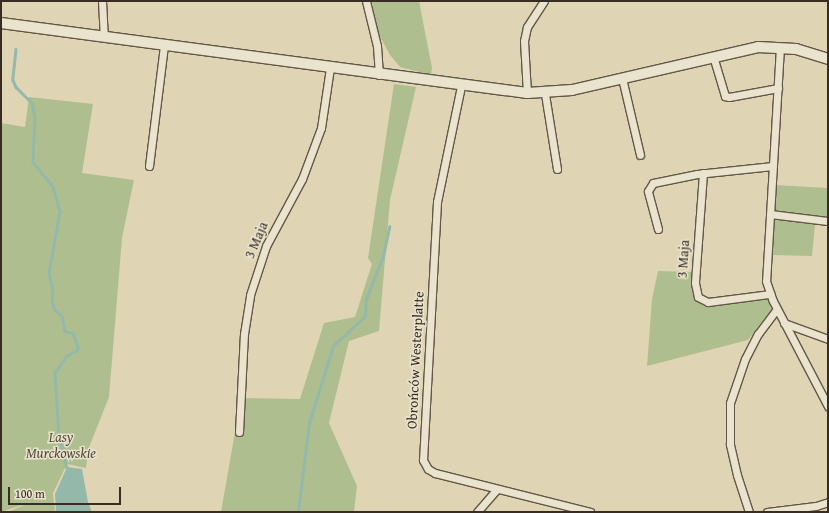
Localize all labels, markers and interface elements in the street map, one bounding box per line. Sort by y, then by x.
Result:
street label: 3 Maja [241,219,271,261]
street label: 3 Maja [673,239,693,279]
street label: Obrońców Westerplatte [403,291,427,429]
park label: Lasy Murckowskie [26,429,96,462]
scale bar [10,479,123,505]
text: 100 m [15,485,45,502]

